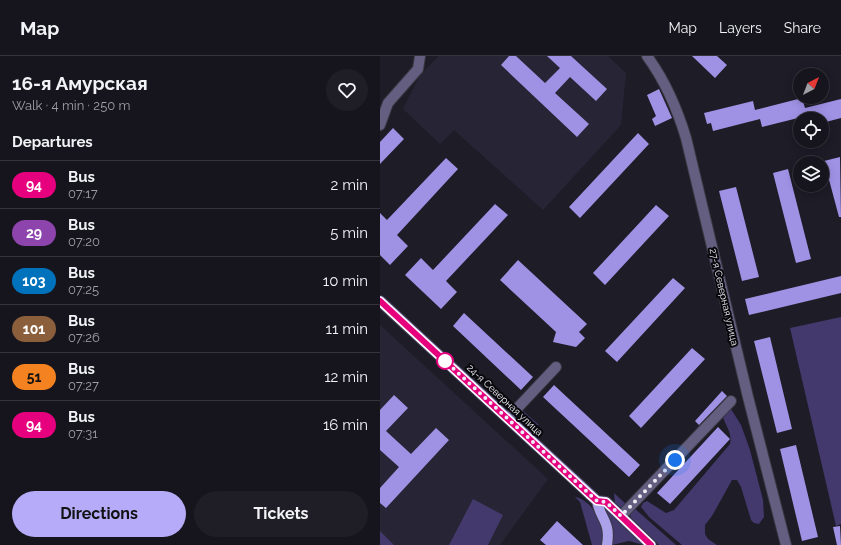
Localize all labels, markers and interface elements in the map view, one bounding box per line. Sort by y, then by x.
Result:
text: Map [20,17,59,39]
text: Map [669,20,697,36]
text: Layers [719,20,762,36]
text: Share [784,20,821,36]
north arrow [793,68,829,104]
map controls [793,68,829,192]
button: heart [326,69,368,111]
text: 16-я Амурская [12,72,148,94]
text: Walk · 4 min · 250 m [12,98,130,113]
button: locate [793,112,829,148]
text: Departures [12,133,93,151]
button: layers [793,156,829,192]
text: Bus [68,168,95,186]
text: 2 min [331,176,368,194]
text: 94 [26,177,42,193]
text: 07:17 [68,186,98,201]
text: Bus [68,216,95,234]
text: 5 min [330,224,368,242]
text: 29 [26,225,42,241]
text: 07:20 [68,234,100,249]
street label: 27-я Северная улица [707,247,741,347]
text: Bus [68,264,95,282]
text: 10 min [323,272,368,290]
text: 103 [22,273,46,289]
text: 07:25 [68,282,99,297]
text: Bus [68,312,95,330]
text: 11 min [326,320,368,338]
text: 101 [23,321,45,337]
text: 07:26 [68,330,100,345]
unlabelled marker [436,352,454,370]
text: Bus [68,360,95,378]
street label: 24-я Северная улица [465,362,545,438]
text: 12 min [324,368,368,386]
text: 51 [27,369,41,385]
text: 07:27 [68,378,99,393]
text: Bus [68,408,95,426]
text: 16 min [323,416,368,434]
text: 94 [26,417,42,433]
text: 07:31 [68,426,98,441]
your location [665,450,685,470]
button: Directions [12,491,186,537]
button: Tickets [194,491,368,537]

